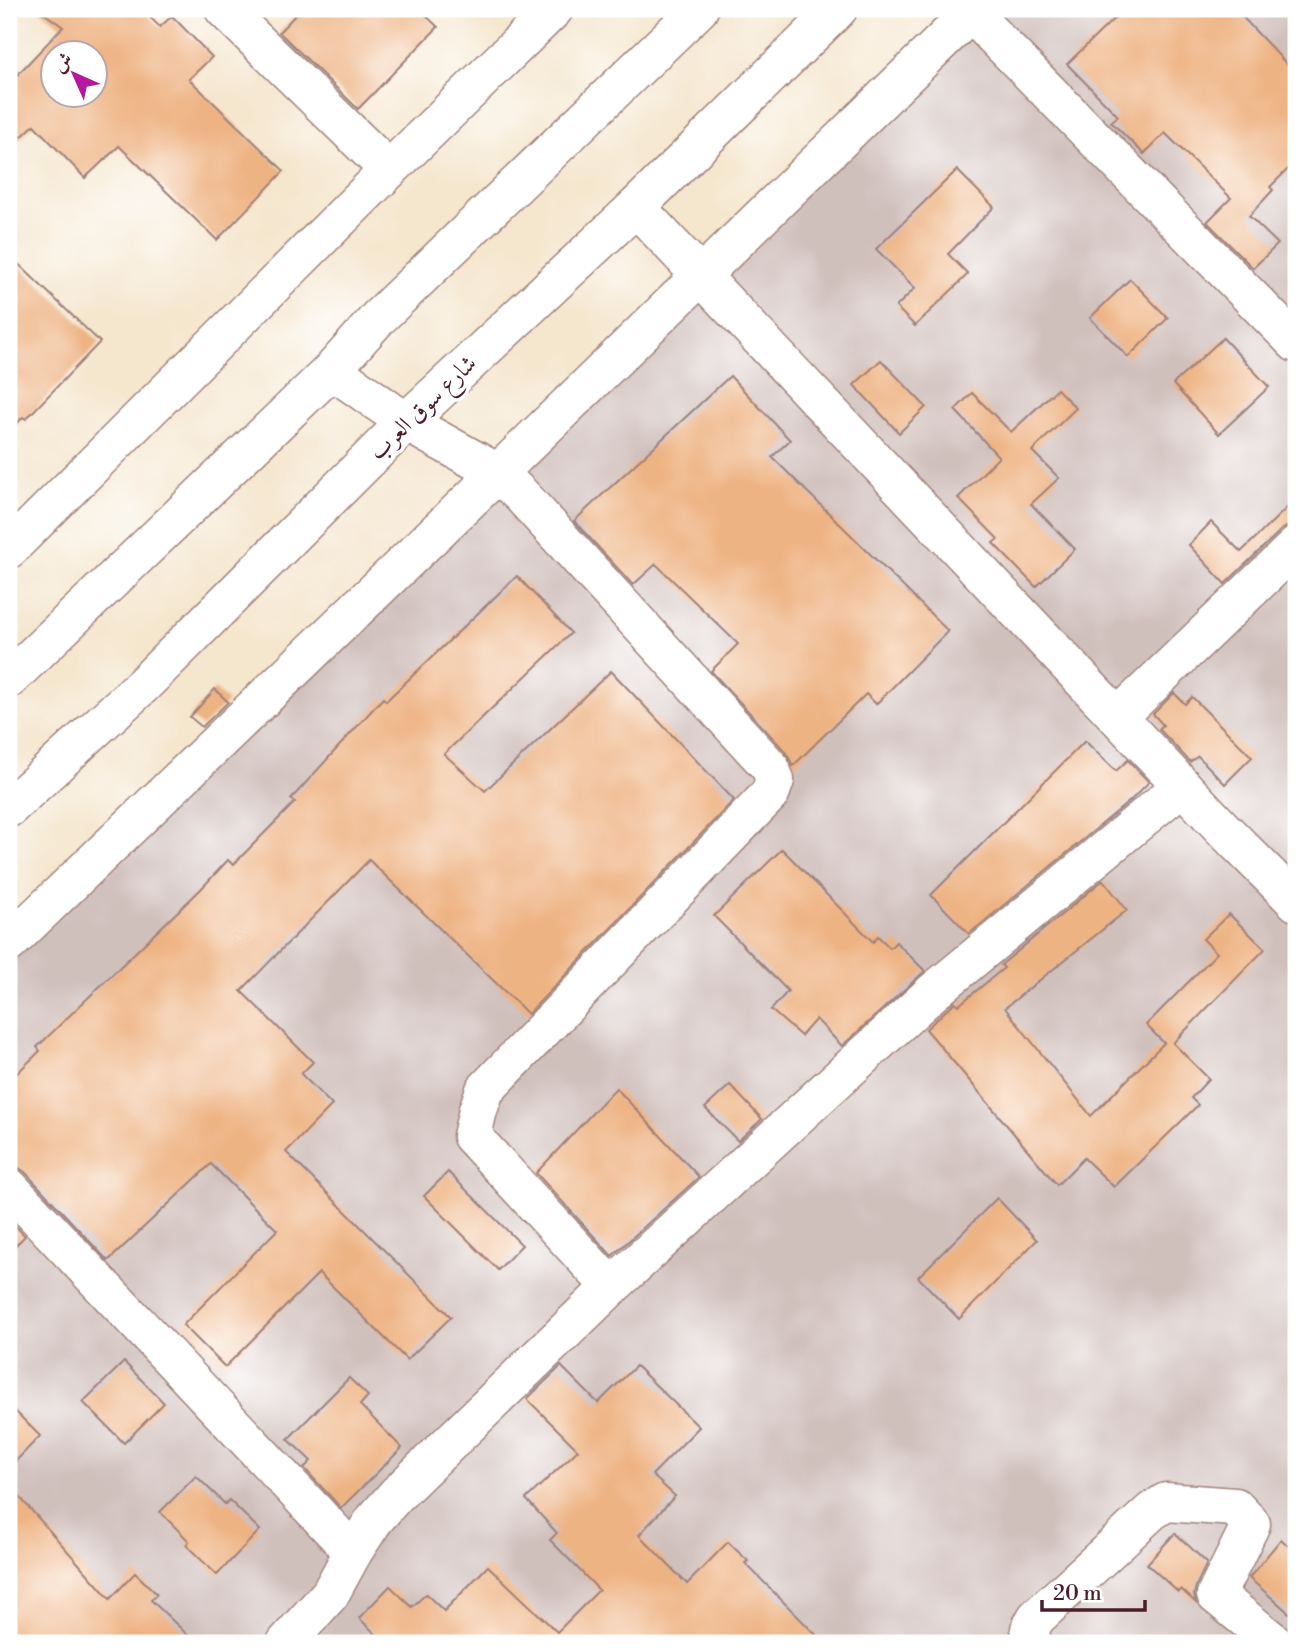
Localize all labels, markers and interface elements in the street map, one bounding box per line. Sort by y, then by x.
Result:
north arrow [38,38,108,108]
text: ش [48,48,78,78]
street label: شارع سوق العرب [363,349,486,470]
scale bar [1042,1568,1146,1612]
text: 20 m [1053,1581,1102,1607]

